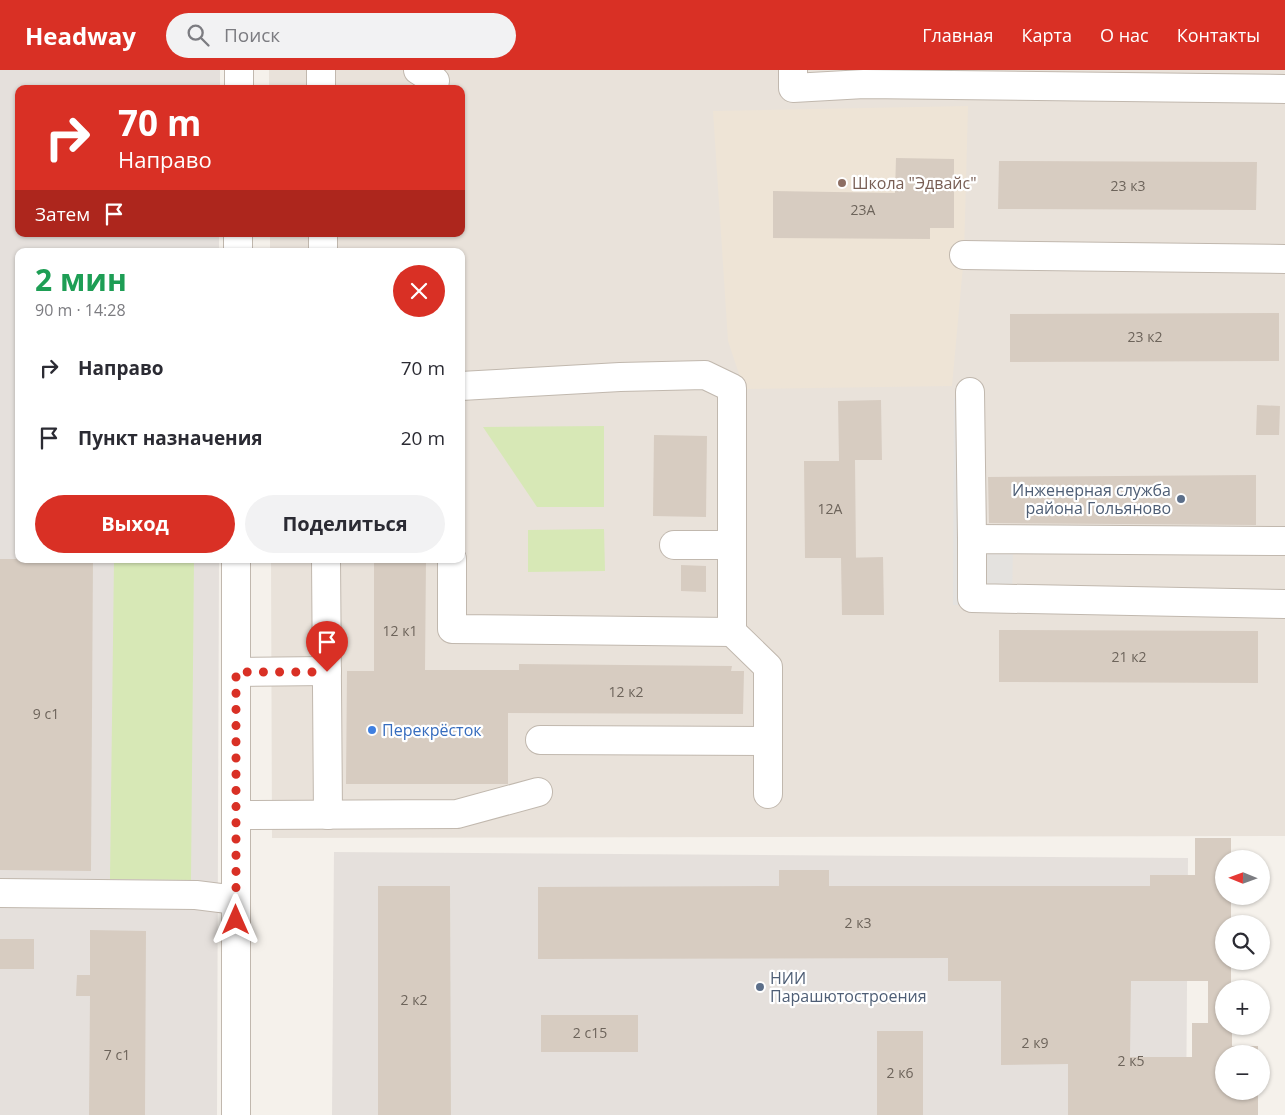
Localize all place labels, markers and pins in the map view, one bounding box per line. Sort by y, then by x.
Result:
place label: Школа "Эдвайс" [852,172,977,194]
marker: Школа "Эдвайс" [836,177,848,189]
place label: Инженерная служба района Гольяново [1012,479,1171,519]
marker: Инженерная служба района Гольяново [1175,493,1187,505]
pin [306,621,348,672]
place label: Перекрёсток [382,719,482,741]
marker: Перекрёсток [366,724,378,736]
place label: НИИ Парашютостроения [770,967,927,1007]
marker: НИИ Парашютостроения [754,981,766,993]

